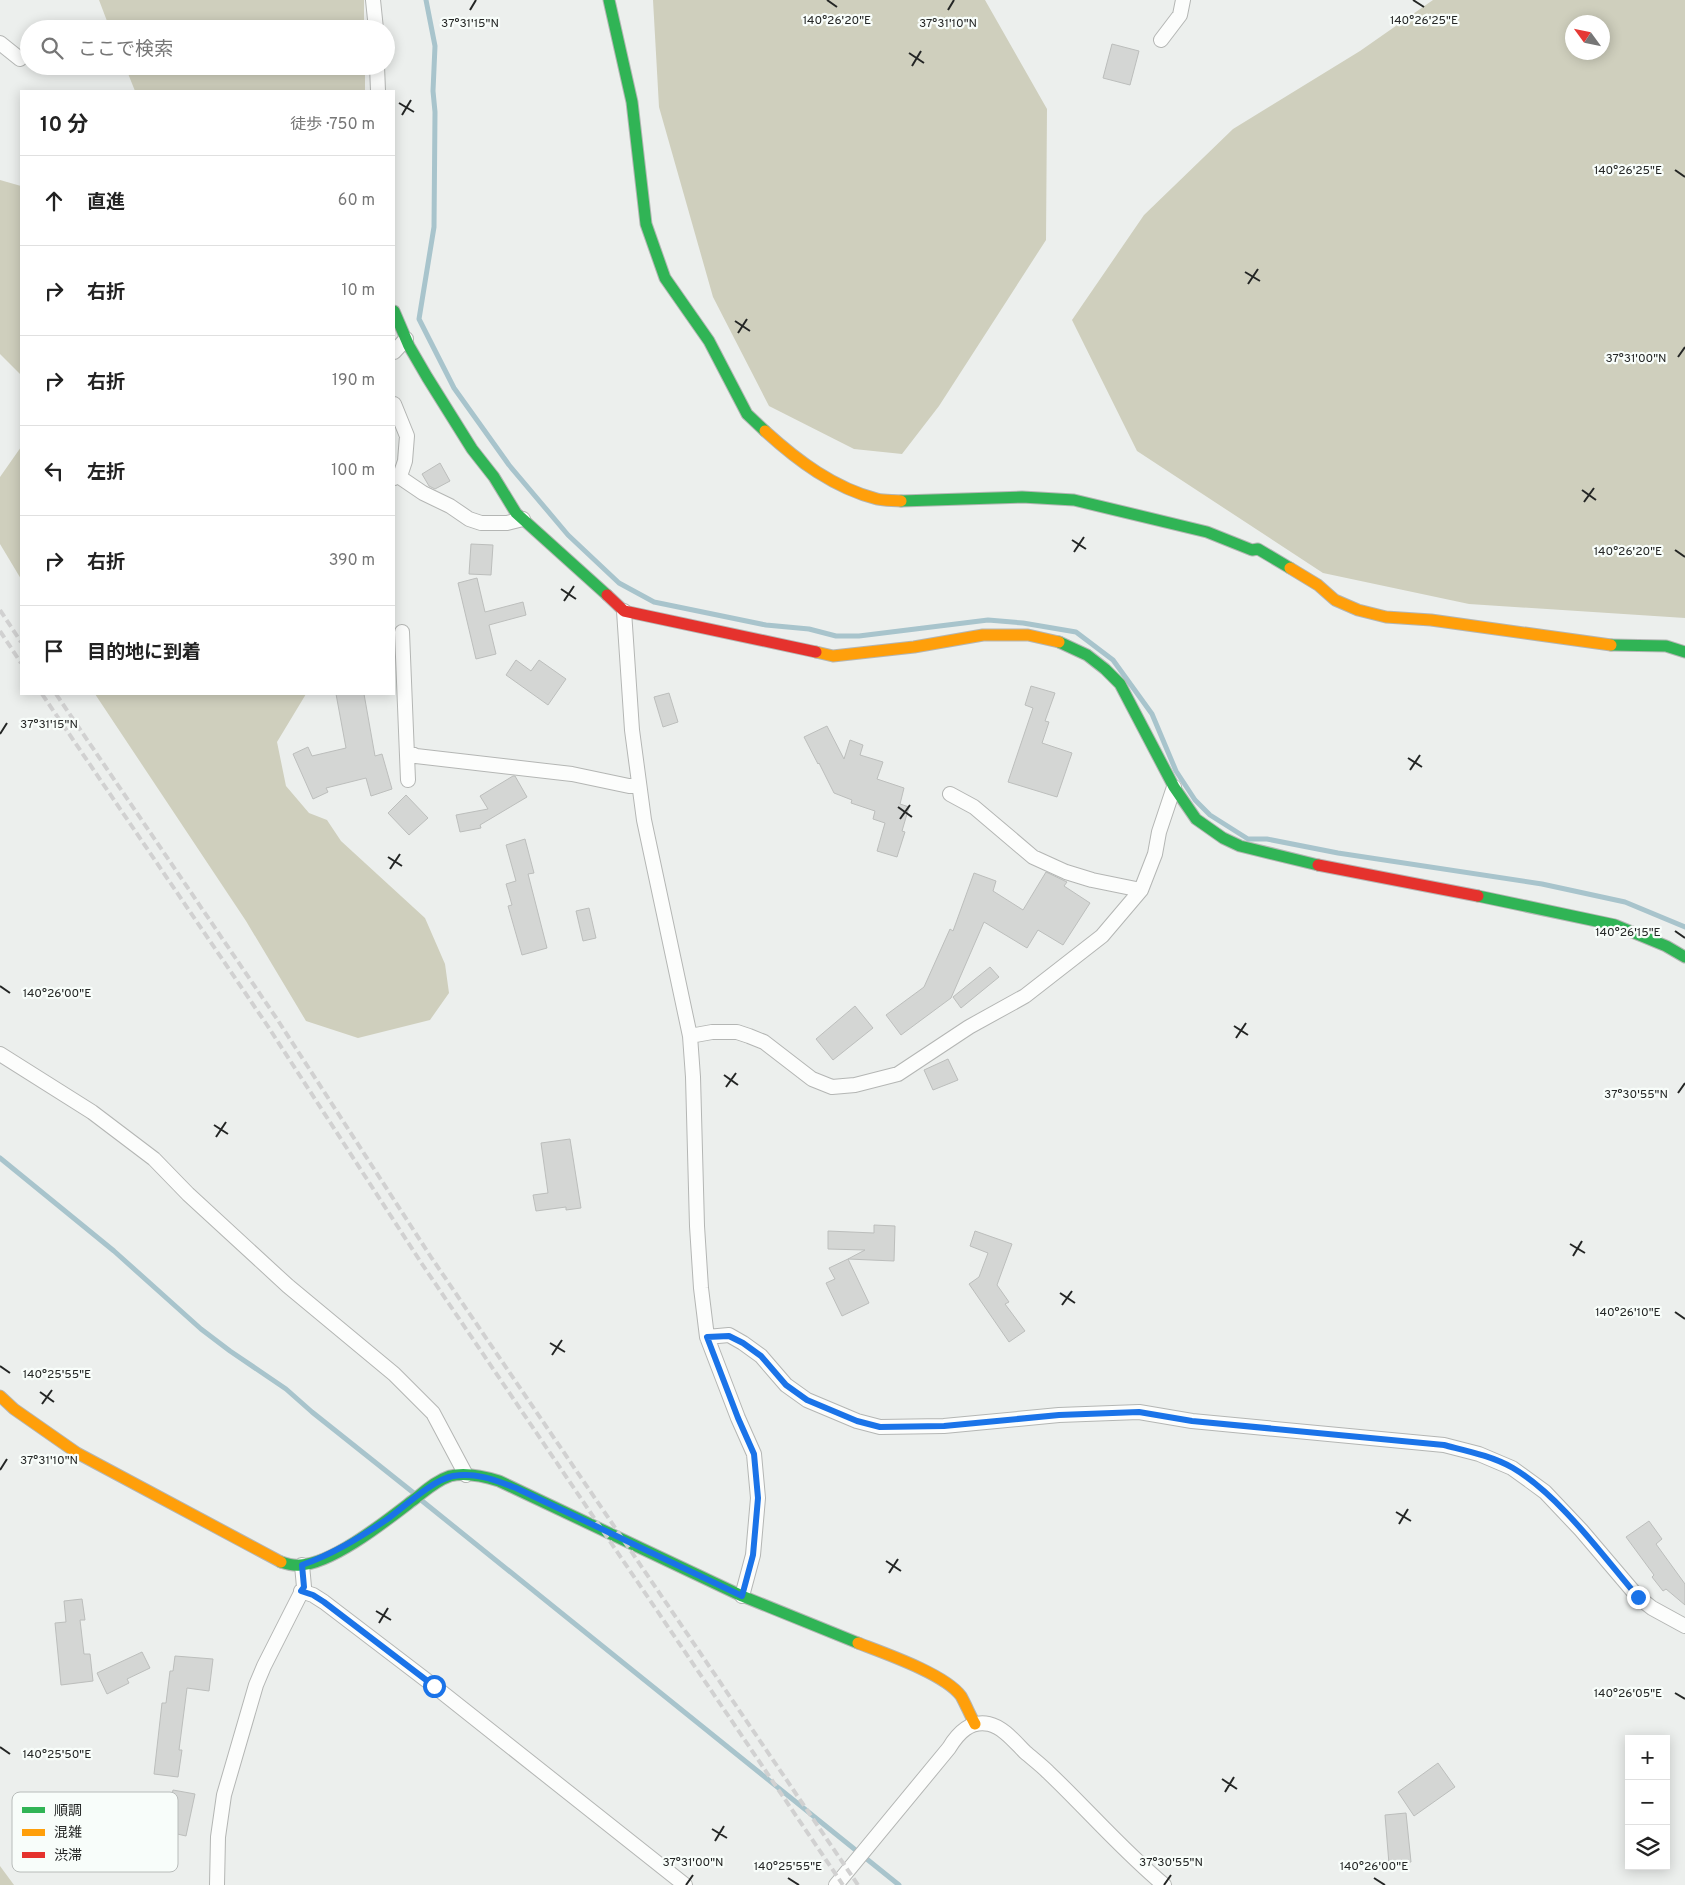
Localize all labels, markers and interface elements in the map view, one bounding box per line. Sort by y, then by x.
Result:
text: 140°26'20"E [803,13,871,29]
text: 140°26'25"E [1390,13,1458,29]
north arrow [1565,15,1610,60]
text: 37°31'15"N [441,16,499,32]
text: 37°31'10"N [919,16,977,32]
search box [20,20,395,75]
icon: search [38,34,66,62]
text: ここで検索 [78,38,173,62]
text: 10 分 [40,112,88,139]
text: 徒歩 · 750 m [290,115,375,135]
text: 140°26'25"E [1594,163,1662,179]
icon: ahead [40,187,68,215]
text: 直進 [87,191,125,215]
text: 60 m [338,191,375,211]
icon: right [40,277,68,305]
text: 右折 [87,281,125,305]
text: 10 m [341,281,375,301]
text: 37°31'00"N [1605,351,1667,367]
icon: right [40,367,68,395]
text: 右折 [87,371,125,395]
text: 190 m [332,371,375,391]
icon: left [40,457,68,485]
text: 左折 [87,461,125,485]
text: 100 m [331,461,375,481]
text: 140°26'20"E [1594,544,1662,560]
icon: right [40,547,68,575]
text: 右折 [87,551,125,575]
text: 390 m [329,551,375,571]
icon: arrive [40,637,68,665]
text: 目的地に到着 [87,641,201,665]
text: 37°31'15"N [20,717,78,733]
text: 140°26'15"E [1595,925,1661,941]
text: 140°26'00"E [23,986,91,1002]
text: 37°30'55"N [1604,1087,1668,1103]
text: 140°26'10"E [1595,1305,1661,1321]
text: 140°25'55"E [23,1367,91,1383]
text: 37°31'10"N [20,1453,78,1469]
route end [1627,1586,1650,1609]
route start [423,1675,446,1698]
text: 140°26'05"E [1594,1686,1662,1702]
map controls [1625,1735,1670,1870]
button: + [1625,1735,1670,1780]
text: 140°25'50"E [23,1747,91,1763]
button: − [1625,1780,1670,1825]
legend [12,1792,178,1872]
text: 順調 [54,1803,82,1820]
text: 混雑 [54,1824,82,1842]
button: layers [1625,1825,1670,1870]
text: 渋滞 [54,1848,82,1865]
text: 37°31'00"N [662,1855,724,1871]
text: 37°30'55"N [1139,1855,1203,1871]
text: 140°25'55"E [754,1859,822,1875]
text: 140°26'00"E [1340,1859,1408,1875]

